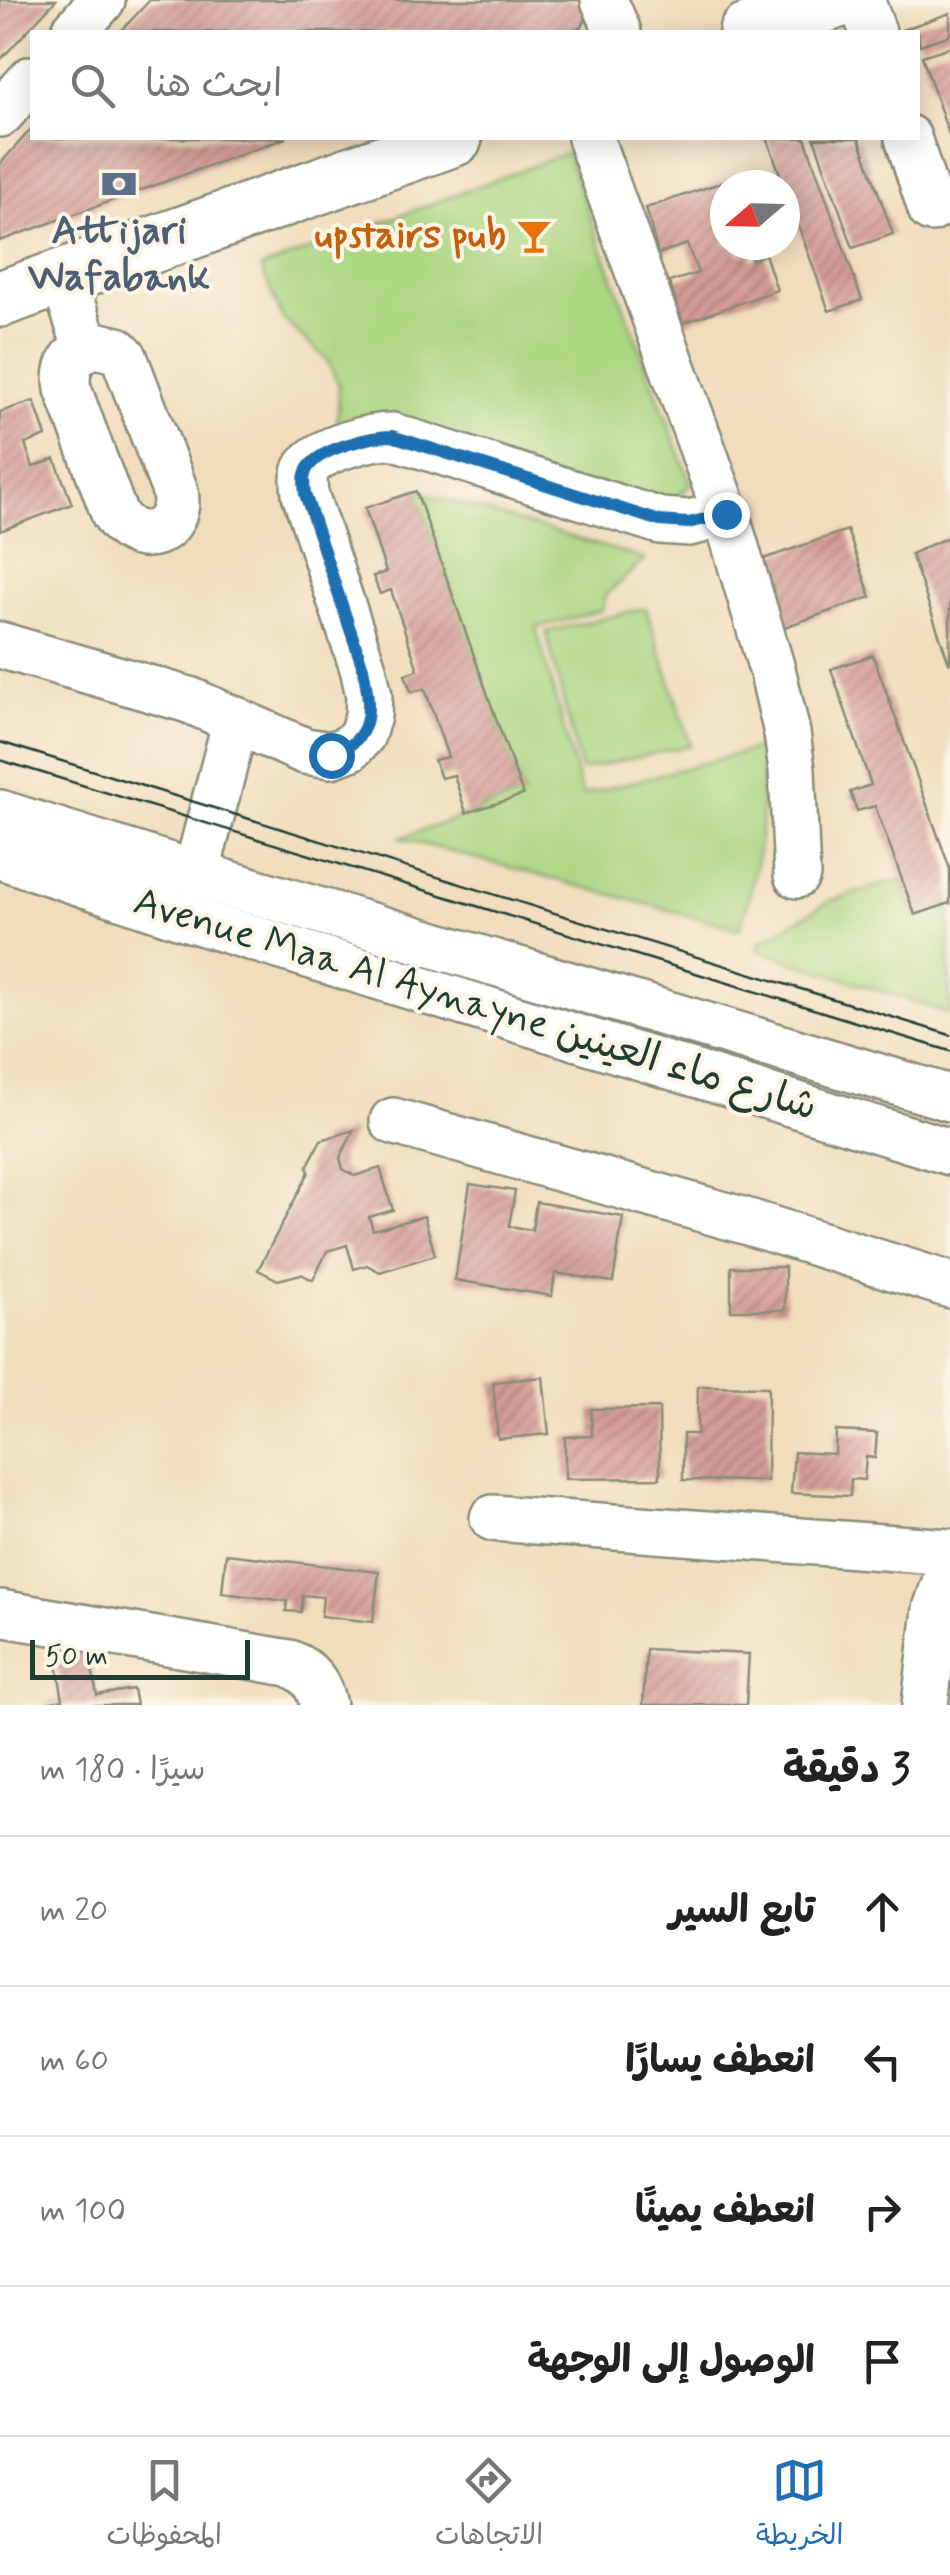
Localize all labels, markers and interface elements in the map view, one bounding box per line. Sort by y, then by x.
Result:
search box [30,30,920,140]
icon: search [65,58,120,113]
text: ابحث هنا [145,61,282,110]
bank icon: Attijari Wafabank [100,165,138,203]
north arrow [710,170,800,260]
place label: Attijari Wafabank [28,206,210,304]
place label: upstairs pub [314,210,506,262]
bar icon: upstairs pub [515,217,553,255]
route end [704,492,750,538]
route start [309,733,355,779]
street label: Avenue Maa Al Aynayne شارع ماء العينين [127,876,823,1134]
scale bar [30,1635,250,1680]
text: 50 m [45,1639,108,1676]
text: 3 دقيقة [783,1743,910,1798]
text: سيرًا · 180 m [40,1749,206,1791]
icon: ahead [855,1884,910,1939]
text: تابع السير [669,1887,815,1936]
text: 20 m [40,1890,108,1932]
icon: left [855,2034,910,2089]
text: انعطف يسارًا [625,2037,815,2086]
text: 60 m [40,2040,109,2082]
icon: right [855,2184,910,2239]
text: انعطف يمينًا [635,2187,815,2236]
text: 100 m [40,2190,126,2232]
icon: arrive [855,2334,910,2389]
text: الوصول إلى الوجهة [527,2337,815,2386]
tab: المحفوظات [107,2453,222,2559]
tab: الاتجاهات [435,2453,543,2559]
tab: الخريطة [756,2453,843,2559]

